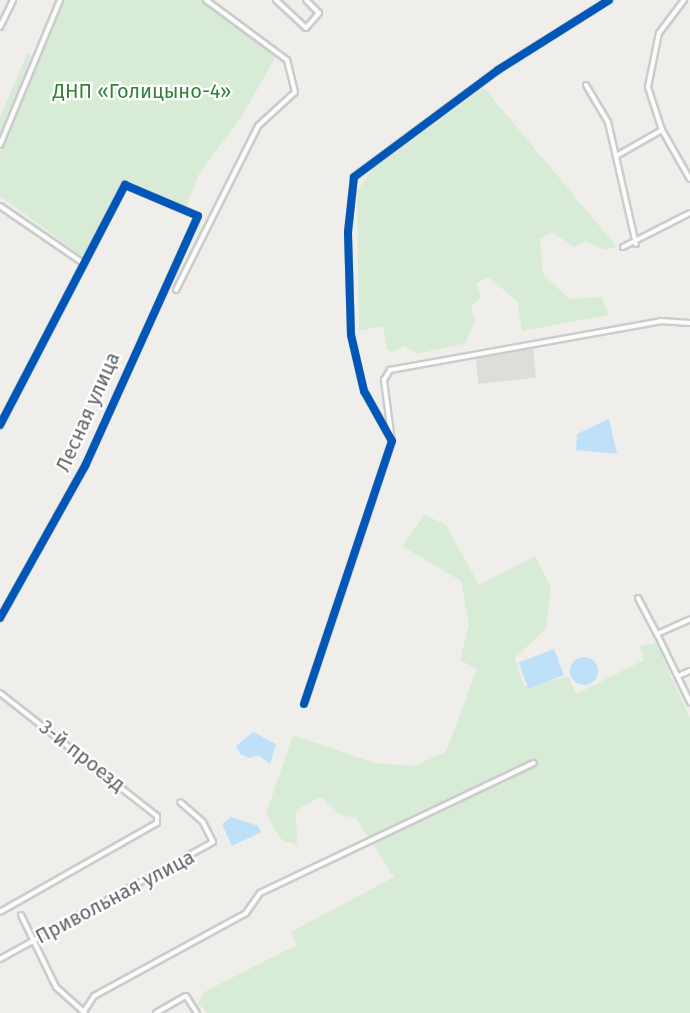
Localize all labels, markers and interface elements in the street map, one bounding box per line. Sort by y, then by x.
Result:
park label: ДНП «Голицыно-4» [53,79,231,103]
street label: Лесная улица [51,348,125,476]
street label: 3-й проезд [34,715,130,797]
street label: Привольная улица [31,845,199,949]

